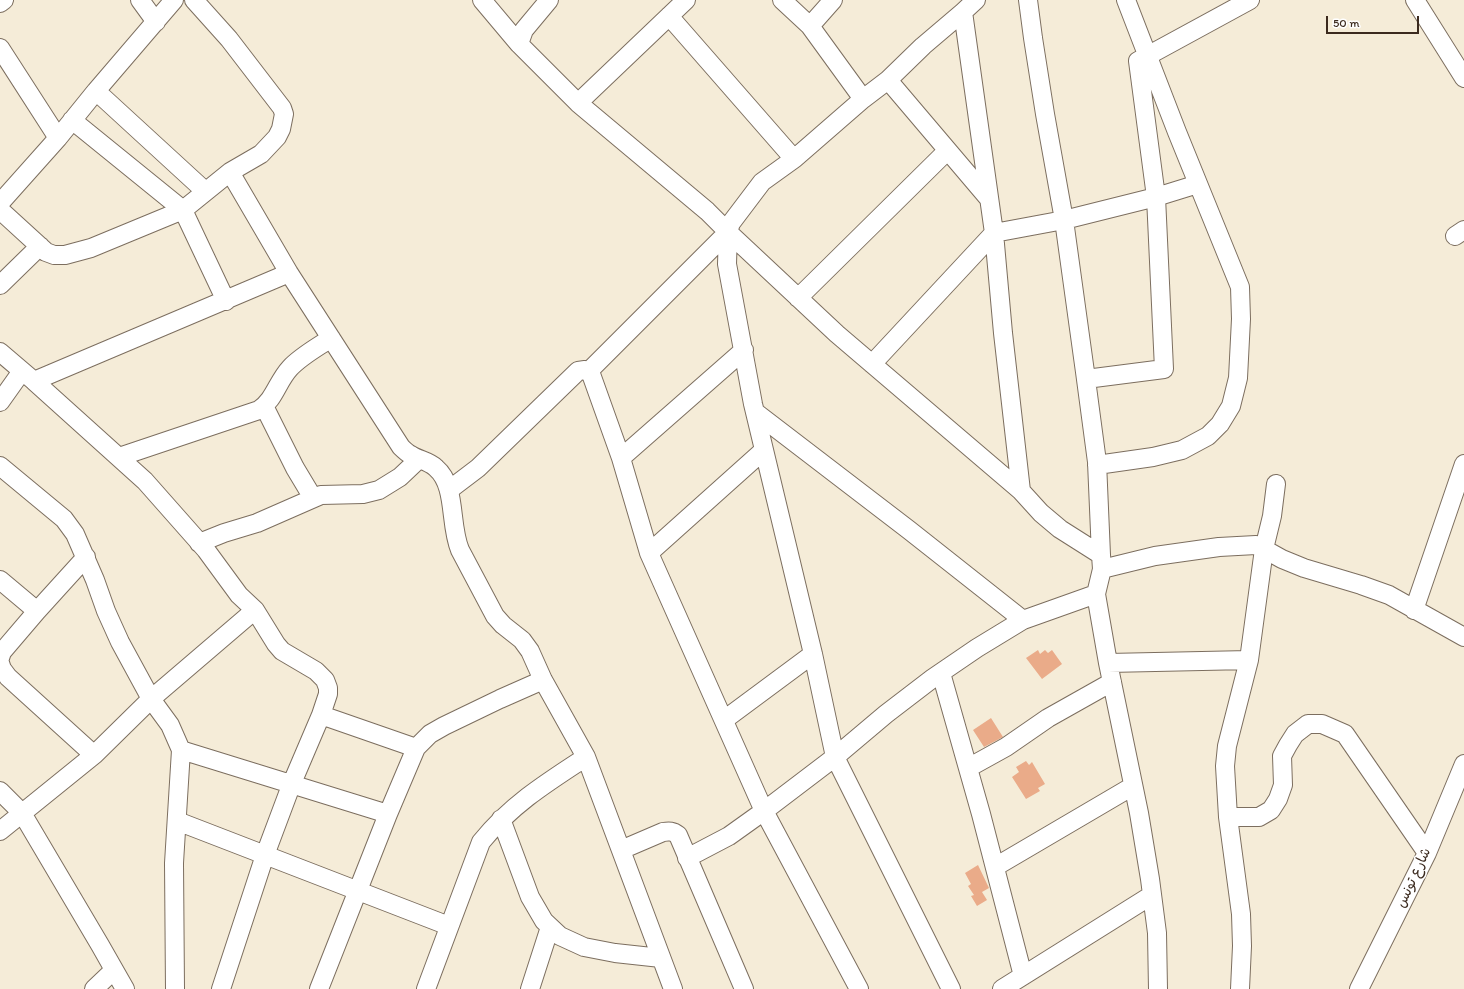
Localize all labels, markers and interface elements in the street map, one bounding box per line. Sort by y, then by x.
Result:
scale bar [1328,8,1421,34]
text: 50 m [1333,16,1359,30]
street label: شارع تونس [1393,845,1435,911]

